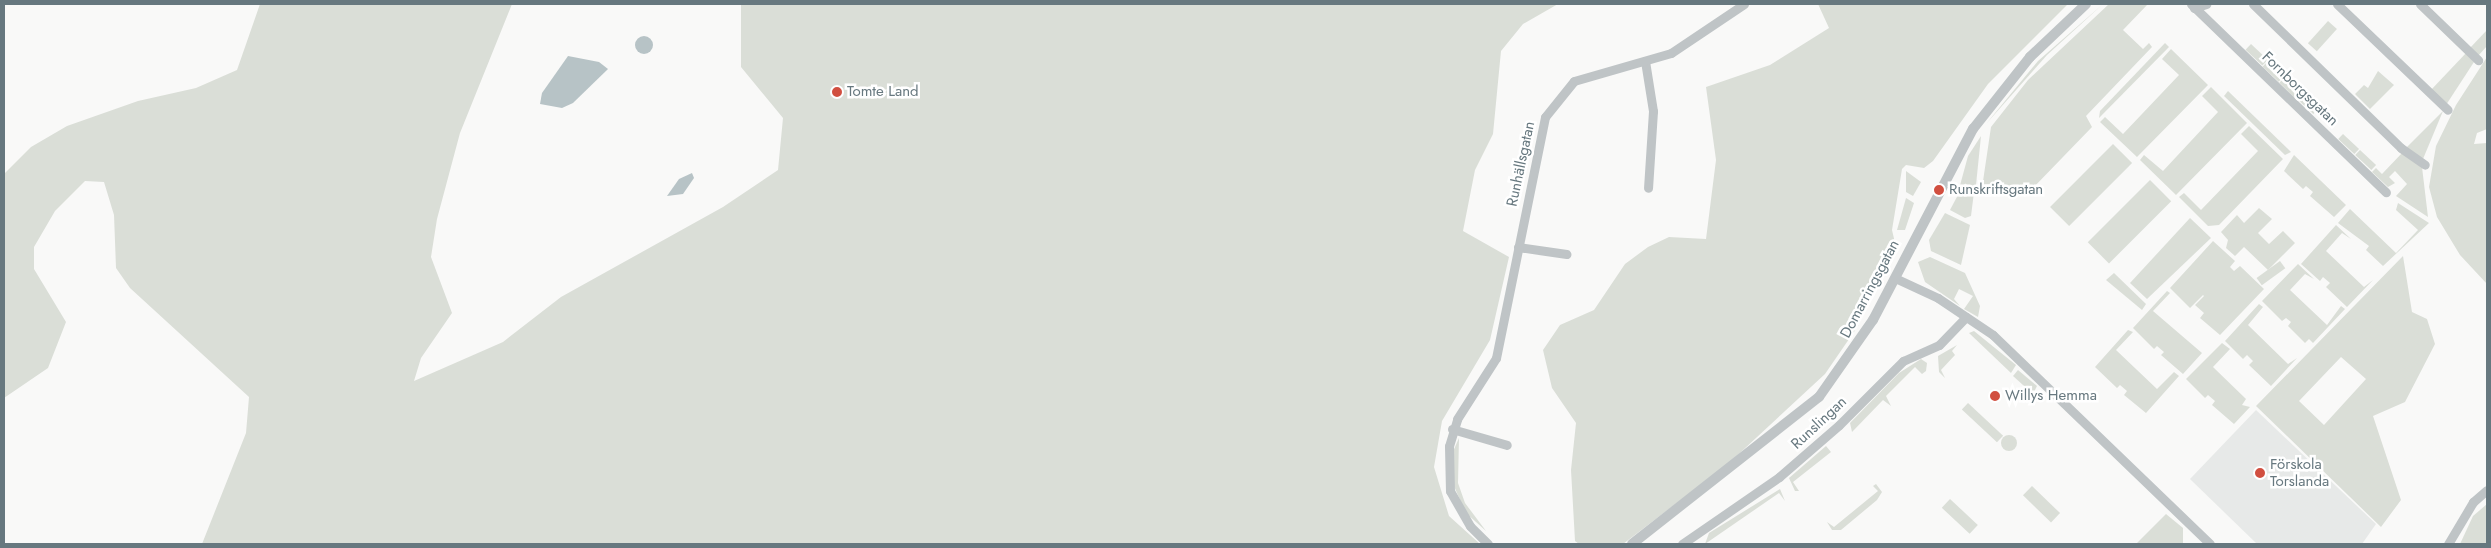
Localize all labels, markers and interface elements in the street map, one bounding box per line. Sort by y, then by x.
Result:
street label: Fornborgsgatan [2258,48,2342,130]
place label: Tomte Land [847,83,919,101]
marker: Tomte Land [831,86,843,98]
street label: Runhällsgatan [1503,120,1539,208]
place label: Runskriftsgatan [1949,181,2043,199]
marker: Runskriftsgatan [1933,184,1945,196]
street label: Domarringsgatan [1837,237,1903,341]
place label: Willys Hemma [2005,387,2097,405]
marker: Willys Hemma [1989,390,2001,402]
street label: Runslingan [1788,393,1850,453]
place label: Förskola Torslanda [2270,455,2329,490]
marker: Förskola Torslanda [2254,467,2266,479]

